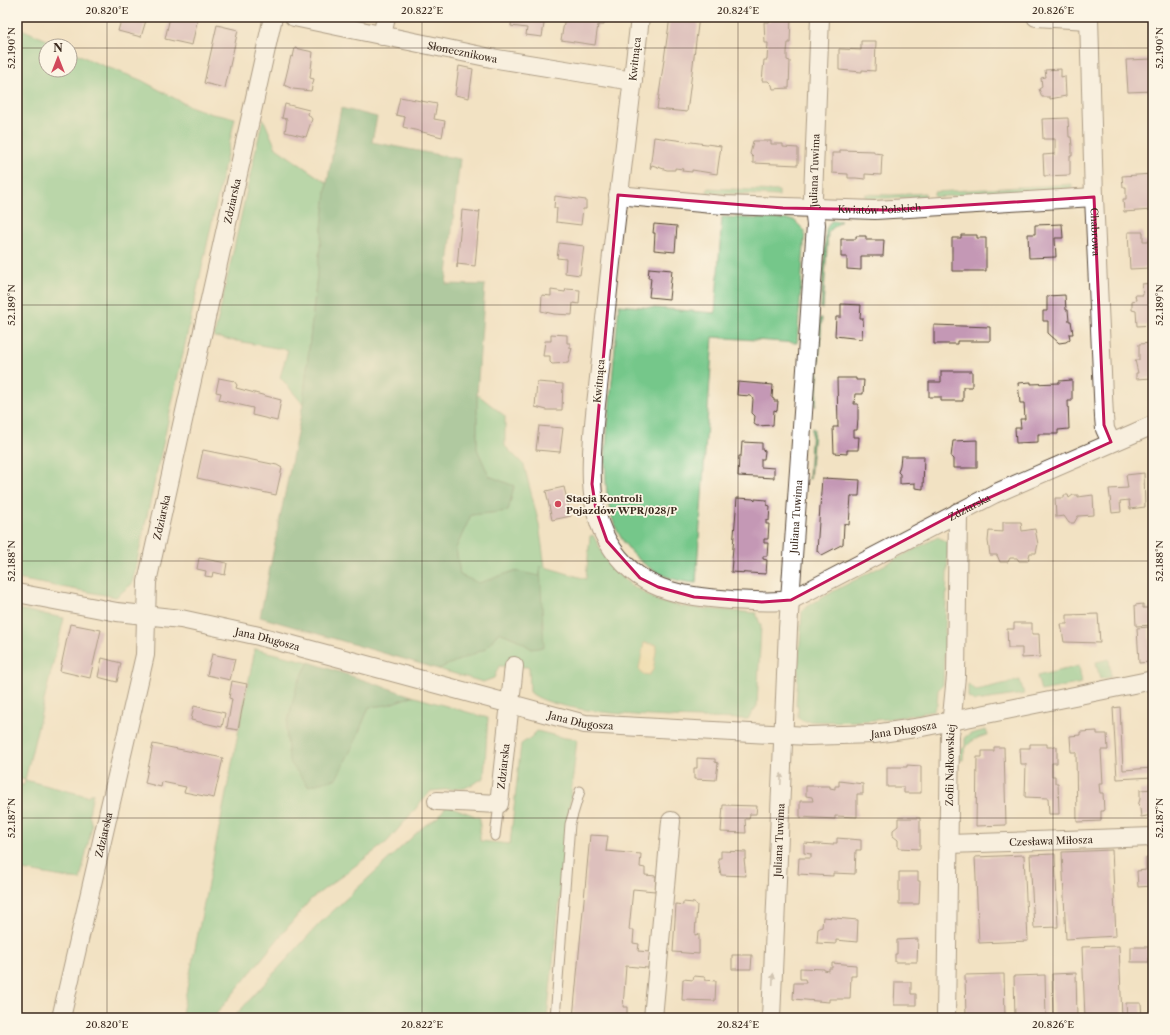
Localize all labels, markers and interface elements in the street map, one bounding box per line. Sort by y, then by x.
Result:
text: 20.820°E [86,4,128,17]
text: 20.822°E [401,4,443,17]
text: 20.824°E [717,4,759,17]
text: 20.826°E [1032,4,1074,17]
text: 52.190°N [5,27,18,69]
text: 52.190°N [1153,27,1166,69]
street label: Kwitnąca [626,36,644,81]
north arrow [38,38,78,78]
street label: Słonecznikowa [426,38,499,66]
text: N [53,41,63,55]
street label: Juliana Tuwima [806,133,822,210]
street label: Zdziarska [221,177,243,225]
street label: Kwiatów Polskich [837,201,922,217]
street label: Chabrowa [1088,207,1103,257]
text: 52.189°N [5,284,18,326]
text: 52.189°N [1153,284,1166,326]
street label: Kwitnąca [591,358,607,403]
street label: Juliana Tuwima [787,479,805,556]
street label: Zdziarska [946,490,993,523]
place label: Stacja Kontroli Pojazdów WPR/028/P [566,492,677,517]
street label: Zdziarska [150,493,173,541]
marker: Stacja Kontroli Pojazdów WPR/028/P [553,499,563,509]
text: 52.188°N [5,540,18,582]
text: 52.188°N [1153,540,1166,582]
street label: Jana Długosza [232,624,302,653]
street label: Jana Długosza [545,707,614,732]
street label: Jana Długosza [869,718,938,741]
street label: Zofii Nałkowskiej [943,723,958,806]
street label: Zdziarska [494,742,512,790]
one-way arrow [778,773,785,785]
text: 52.187°N [5,798,18,838]
text: 52.187°N [1153,798,1166,838]
street label: Juliana Tuwima [771,802,787,879]
street label: Zdziarska [92,810,115,859]
street label: Czesława Miłosza [1009,833,1094,848]
one-way arrow [769,973,776,985]
text: 20.820°E [86,1018,128,1031]
text: 20.822°E [401,1018,443,1031]
text: 20.824°E [717,1018,759,1031]
text: 20.826°E [1032,1018,1074,1031]

